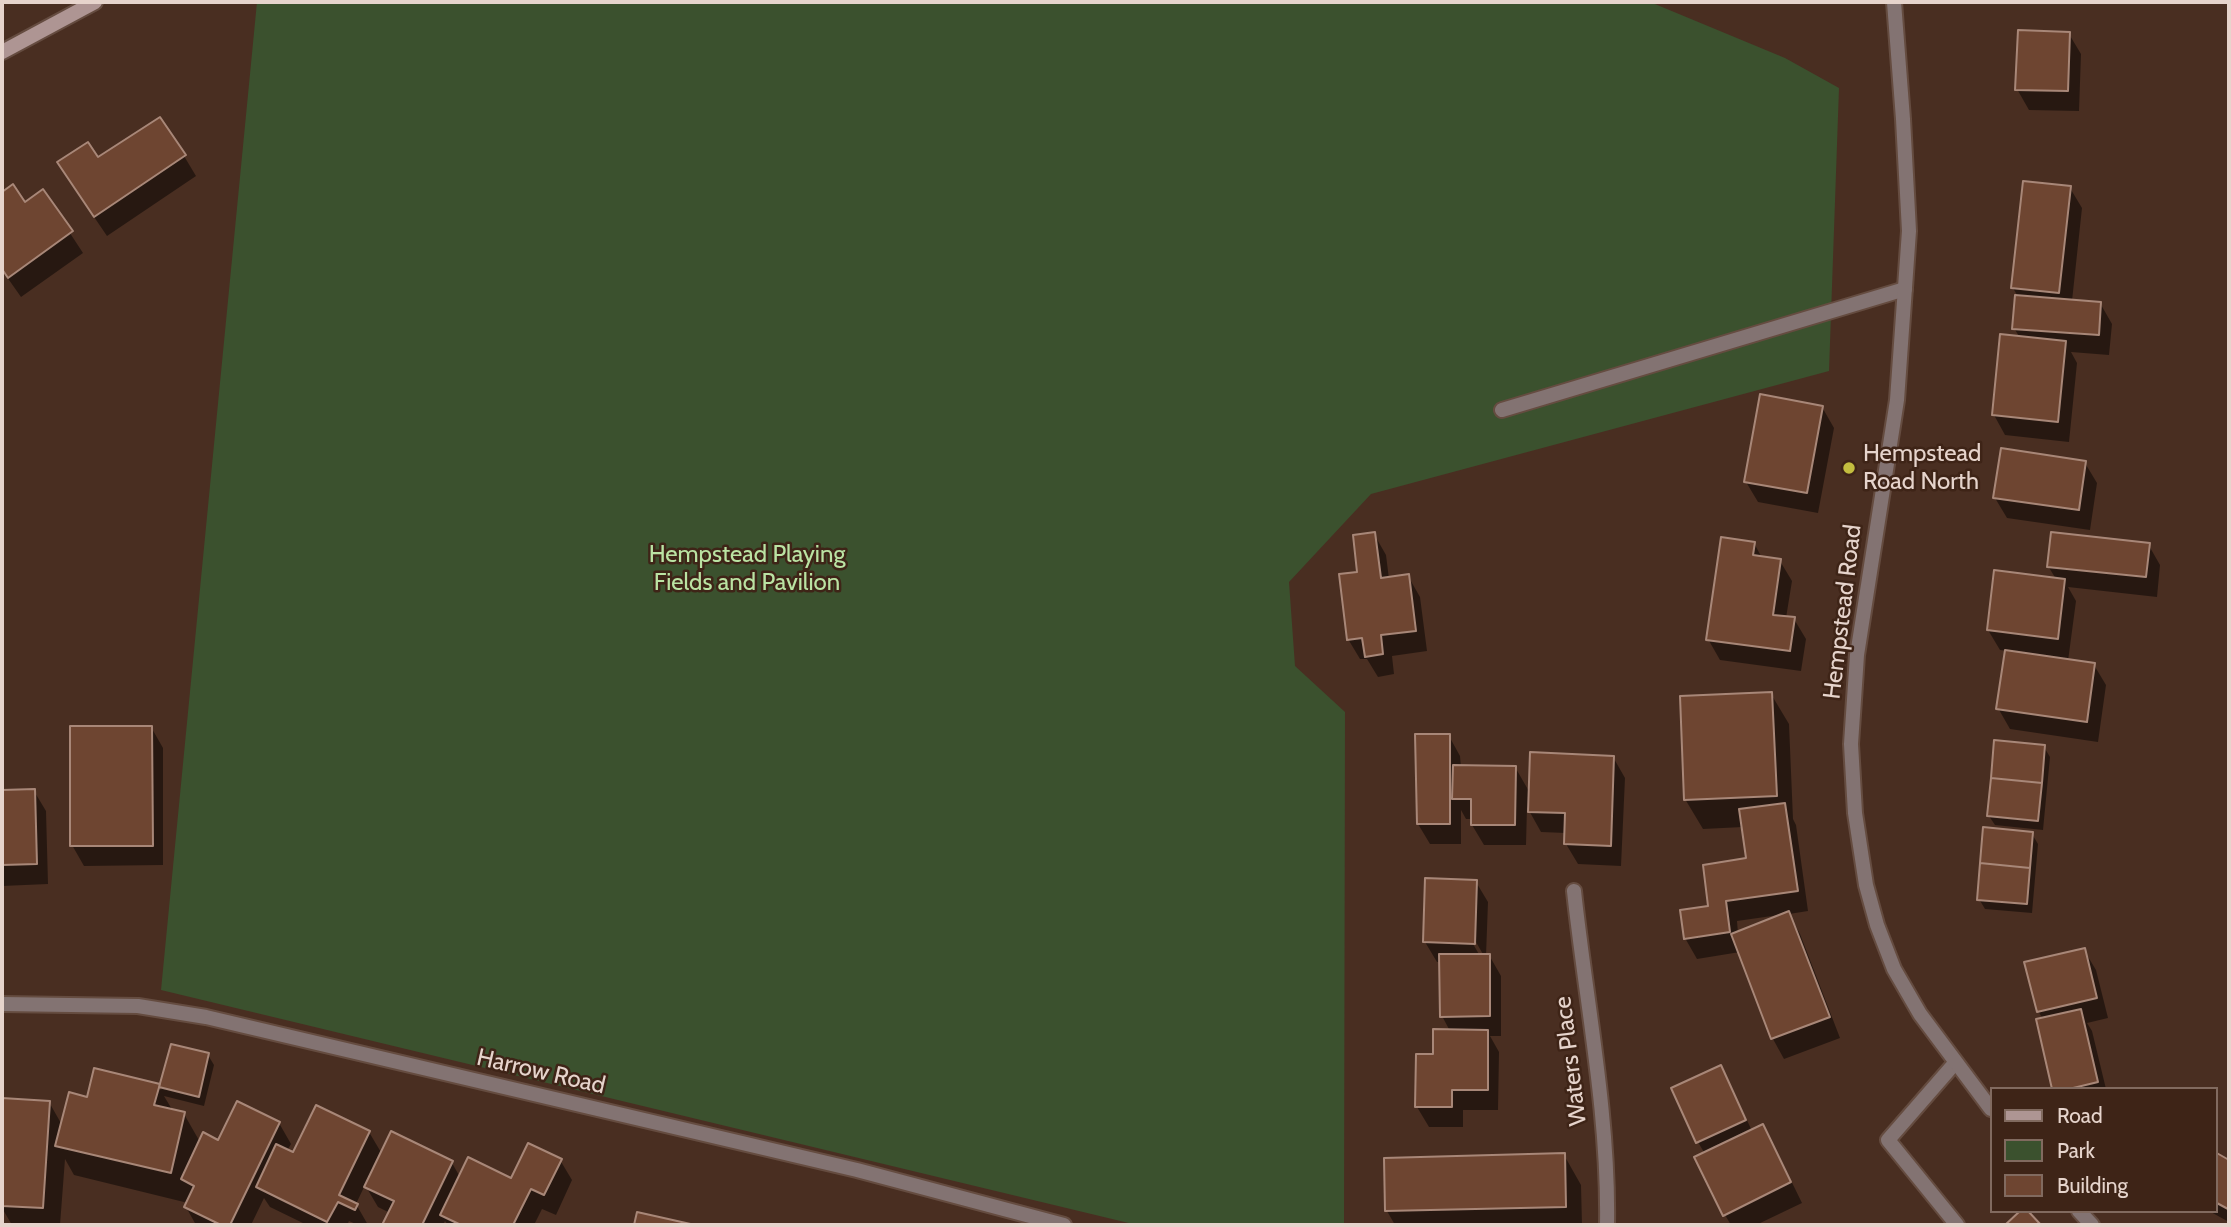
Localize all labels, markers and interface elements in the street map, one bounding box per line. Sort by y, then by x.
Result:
place label: Hempstead Road North [1863,440,1981,496]
marker: Hempstead Road North [1841,460,1857,476]
street label: Hempstead Road [1818,523,1868,701]
park label: Hempstead Playing Fields and Pavilion [649,541,845,597]
street label: Waters Place [1549,995,1593,1127]
street label: Harrow Road [474,1043,608,1101]
legend [1990,1087,2217,1213]
text: Road [2057,1103,2103,1128]
text: Park [2057,1138,2095,1163]
text: Building [2057,1173,2128,1198]

